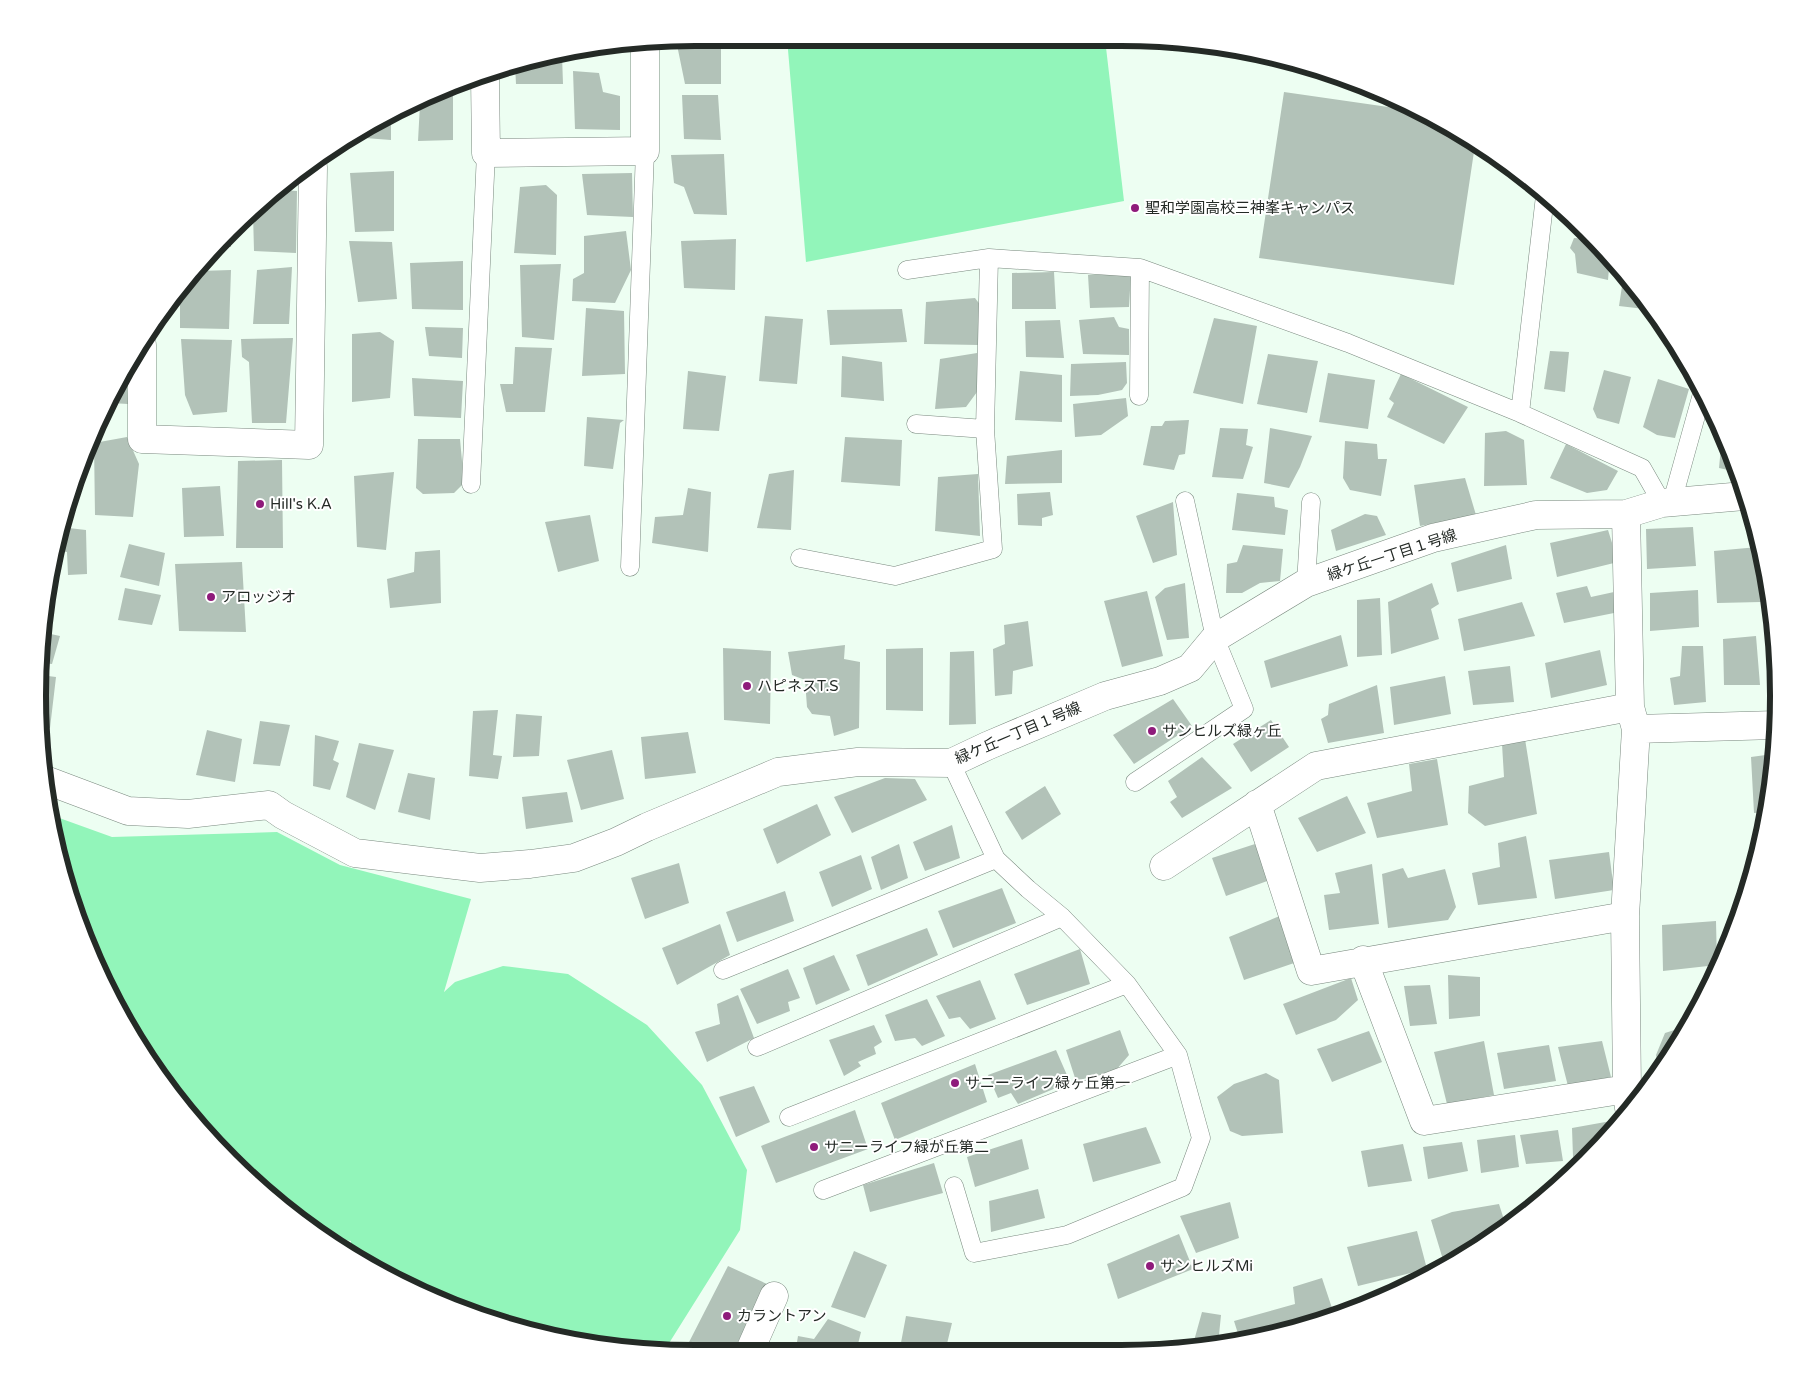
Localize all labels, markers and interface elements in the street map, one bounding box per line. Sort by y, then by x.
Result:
place label: 聖和学園高校三神峯キャンパス [1145,199,1355,217]
marker: 聖和学園高校三神峯キャンパス [1129,202,1141,214]
place label: Hill's K.A [270,495,332,513]
marker: Hill's K.A [254,498,266,510]
street label: 緑ケ丘一丁目１号線 [1325,526,1459,584]
place label: アロッジオ [221,588,296,606]
marker: アロッジオ [205,591,217,603]
place label: ハピネスT.S [757,677,839,695]
marker: ハピネスT.S [741,680,753,692]
street label: 緑ケ丘一丁目１号線 [952,698,1084,768]
place label: サンヒルズ緑ヶ丘 [1162,722,1282,740]
marker: サンヒルズ緑ヶ丘 [1146,725,1158,737]
place label: サニーライフ緑ヶ丘第一 [965,1074,1130,1092]
marker: サニーライフ緑ヶ丘第一 [949,1077,961,1089]
place label: サニーライフ緑が丘第二 [824,1138,989,1156]
marker: サニーライフ緑が丘第二 [808,1141,820,1153]
place label: サンヒルズMi [1160,1257,1253,1275]
marker: サンヒルズMi [1144,1260,1156,1272]
place label: カラントアン [737,1307,826,1325]
marker: カラントアン [721,1310,733,1322]

